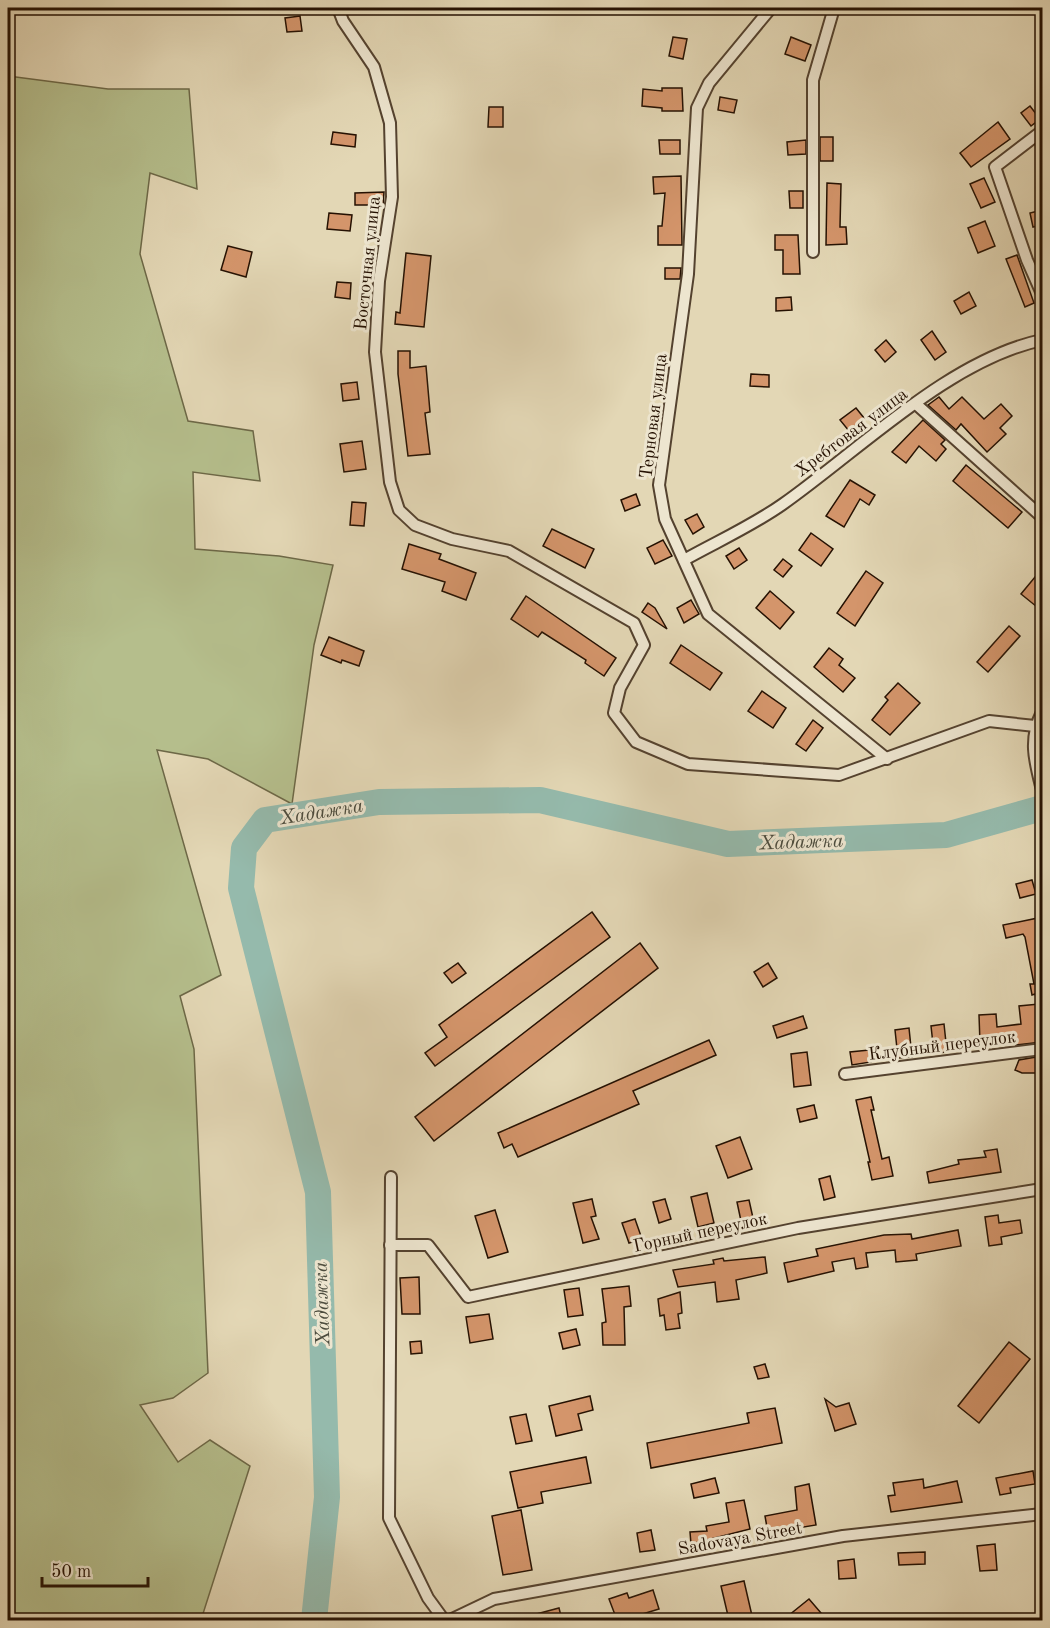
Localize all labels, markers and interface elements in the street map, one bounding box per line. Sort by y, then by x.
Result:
street label: Восточная улица [352,195,384,331]
street label: Терновая улица [637,352,671,480]
street label: Хребтовая улица [792,385,911,481]
water label: Хадажка [278,796,365,830]
water label: Хадажка [758,832,844,854]
street label: Клубный переулок [867,1028,1017,1064]
street label: Горный переулок [632,1210,769,1256]
water label: Хадажка [312,1261,334,1347]
street label: Sadovaya Street [677,1519,804,1559]
scale bar [42,1550,148,1588]
text: 50 m [51,1563,91,1581]

